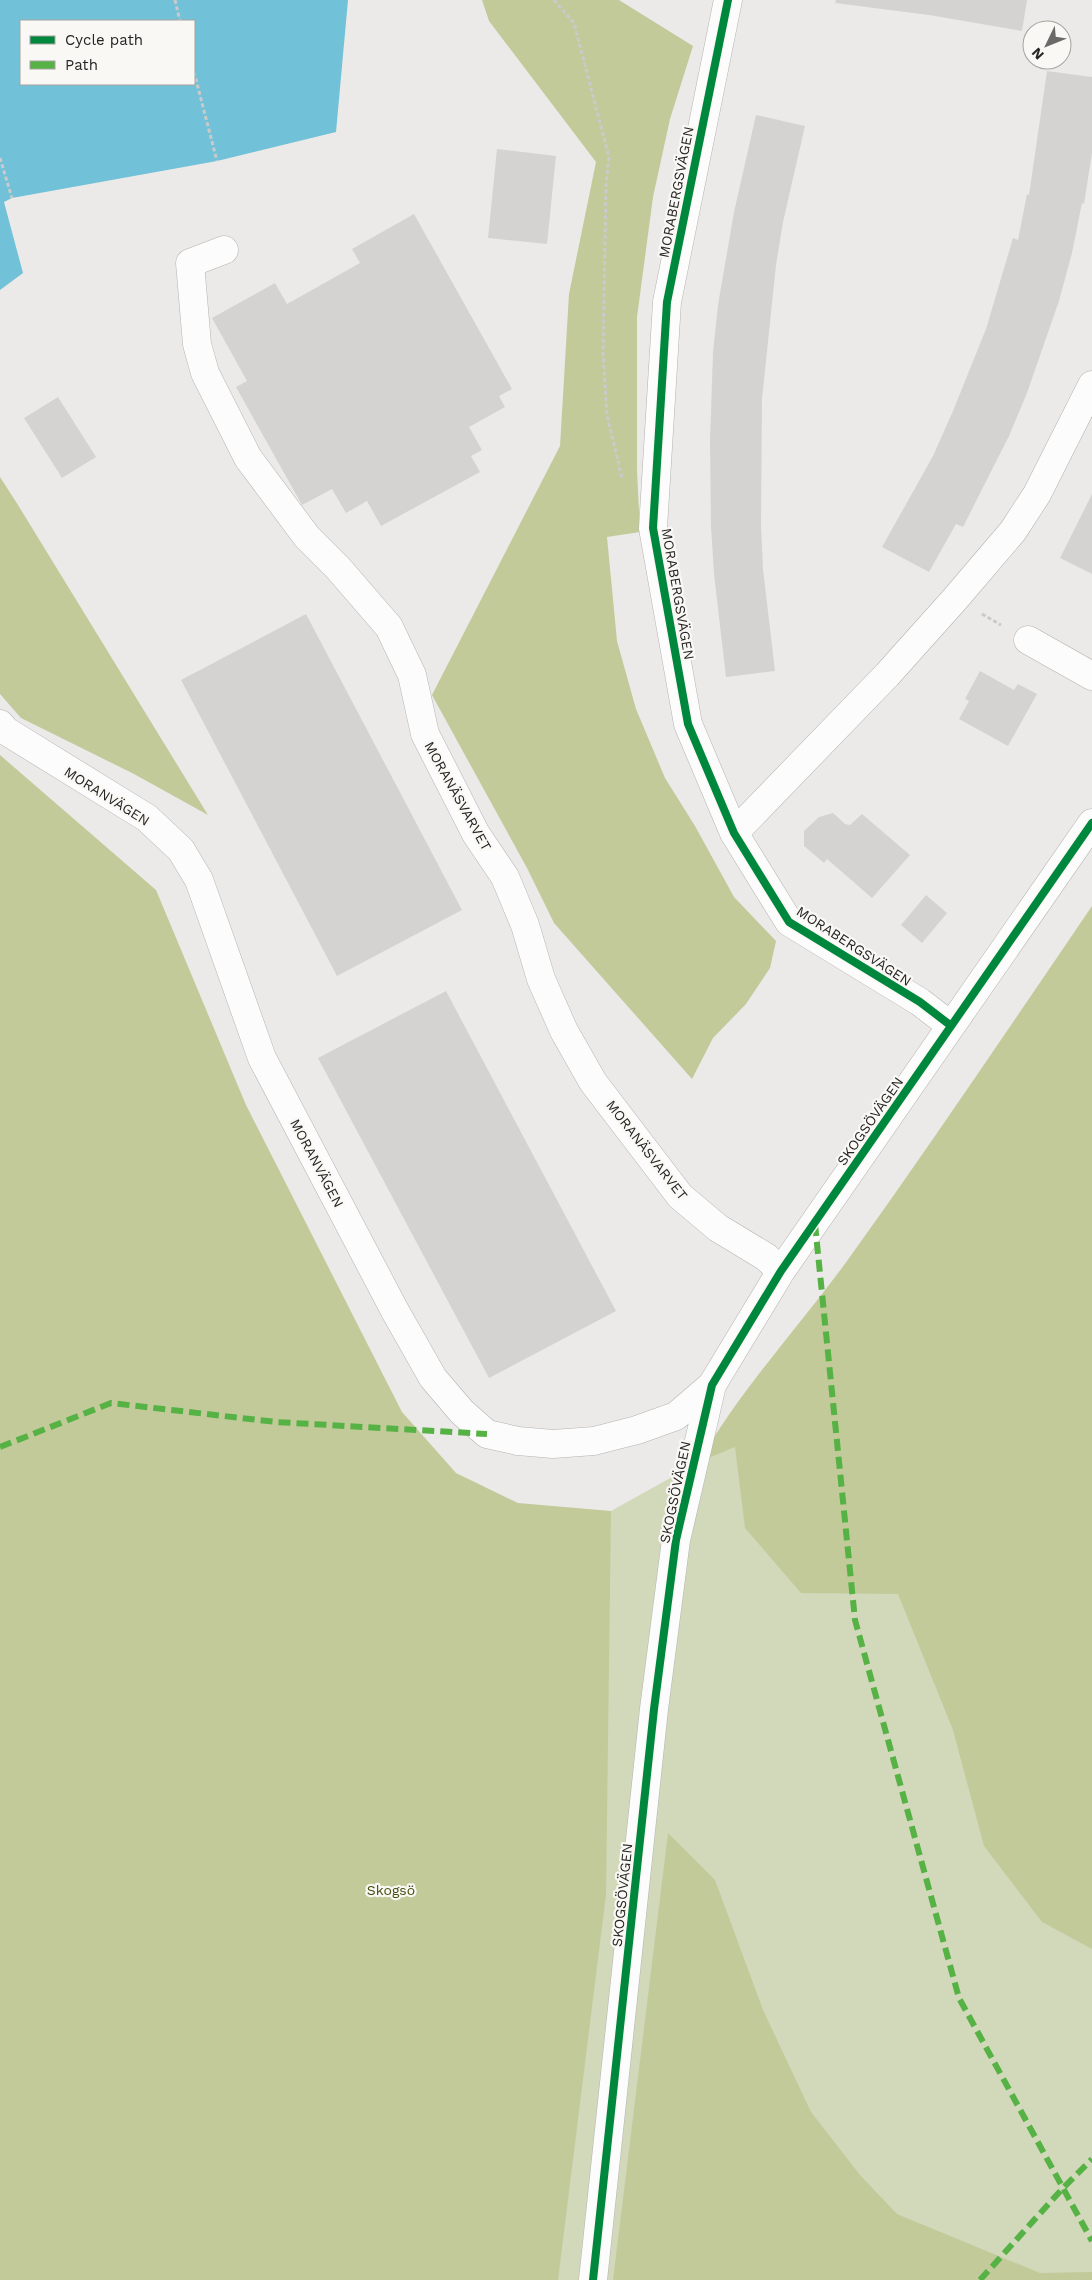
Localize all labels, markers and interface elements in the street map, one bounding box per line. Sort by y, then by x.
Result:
legend [20,20,195,85]
north arrow [1022,20,1072,70]
text: Cycle path [65,31,143,49]
text: N [1028,45,1047,63]
text: Path [65,56,98,74]
street label: MORABERGSVÄGEN [655,125,697,259]
street label: MORABERGSVÄGEN [659,527,697,661]
street label: MORANÄSVARVET [421,739,495,854]
street label: MORANVÄGEN [61,763,153,829]
street label: MORABERGSVÄGEN [794,903,914,989]
street label: SKOGSÖVÄGEN [834,1074,906,1168]
street label: MORANÄSVARVET [603,1097,691,1204]
street label: MORANVÄGEN [287,1116,347,1210]
street label: SKOGSÖVÄGEN [656,1439,694,1545]
street label: SKOGSÖVÄGEN [609,1842,635,1948]
park label: Skogsö [367,1882,415,1898]

